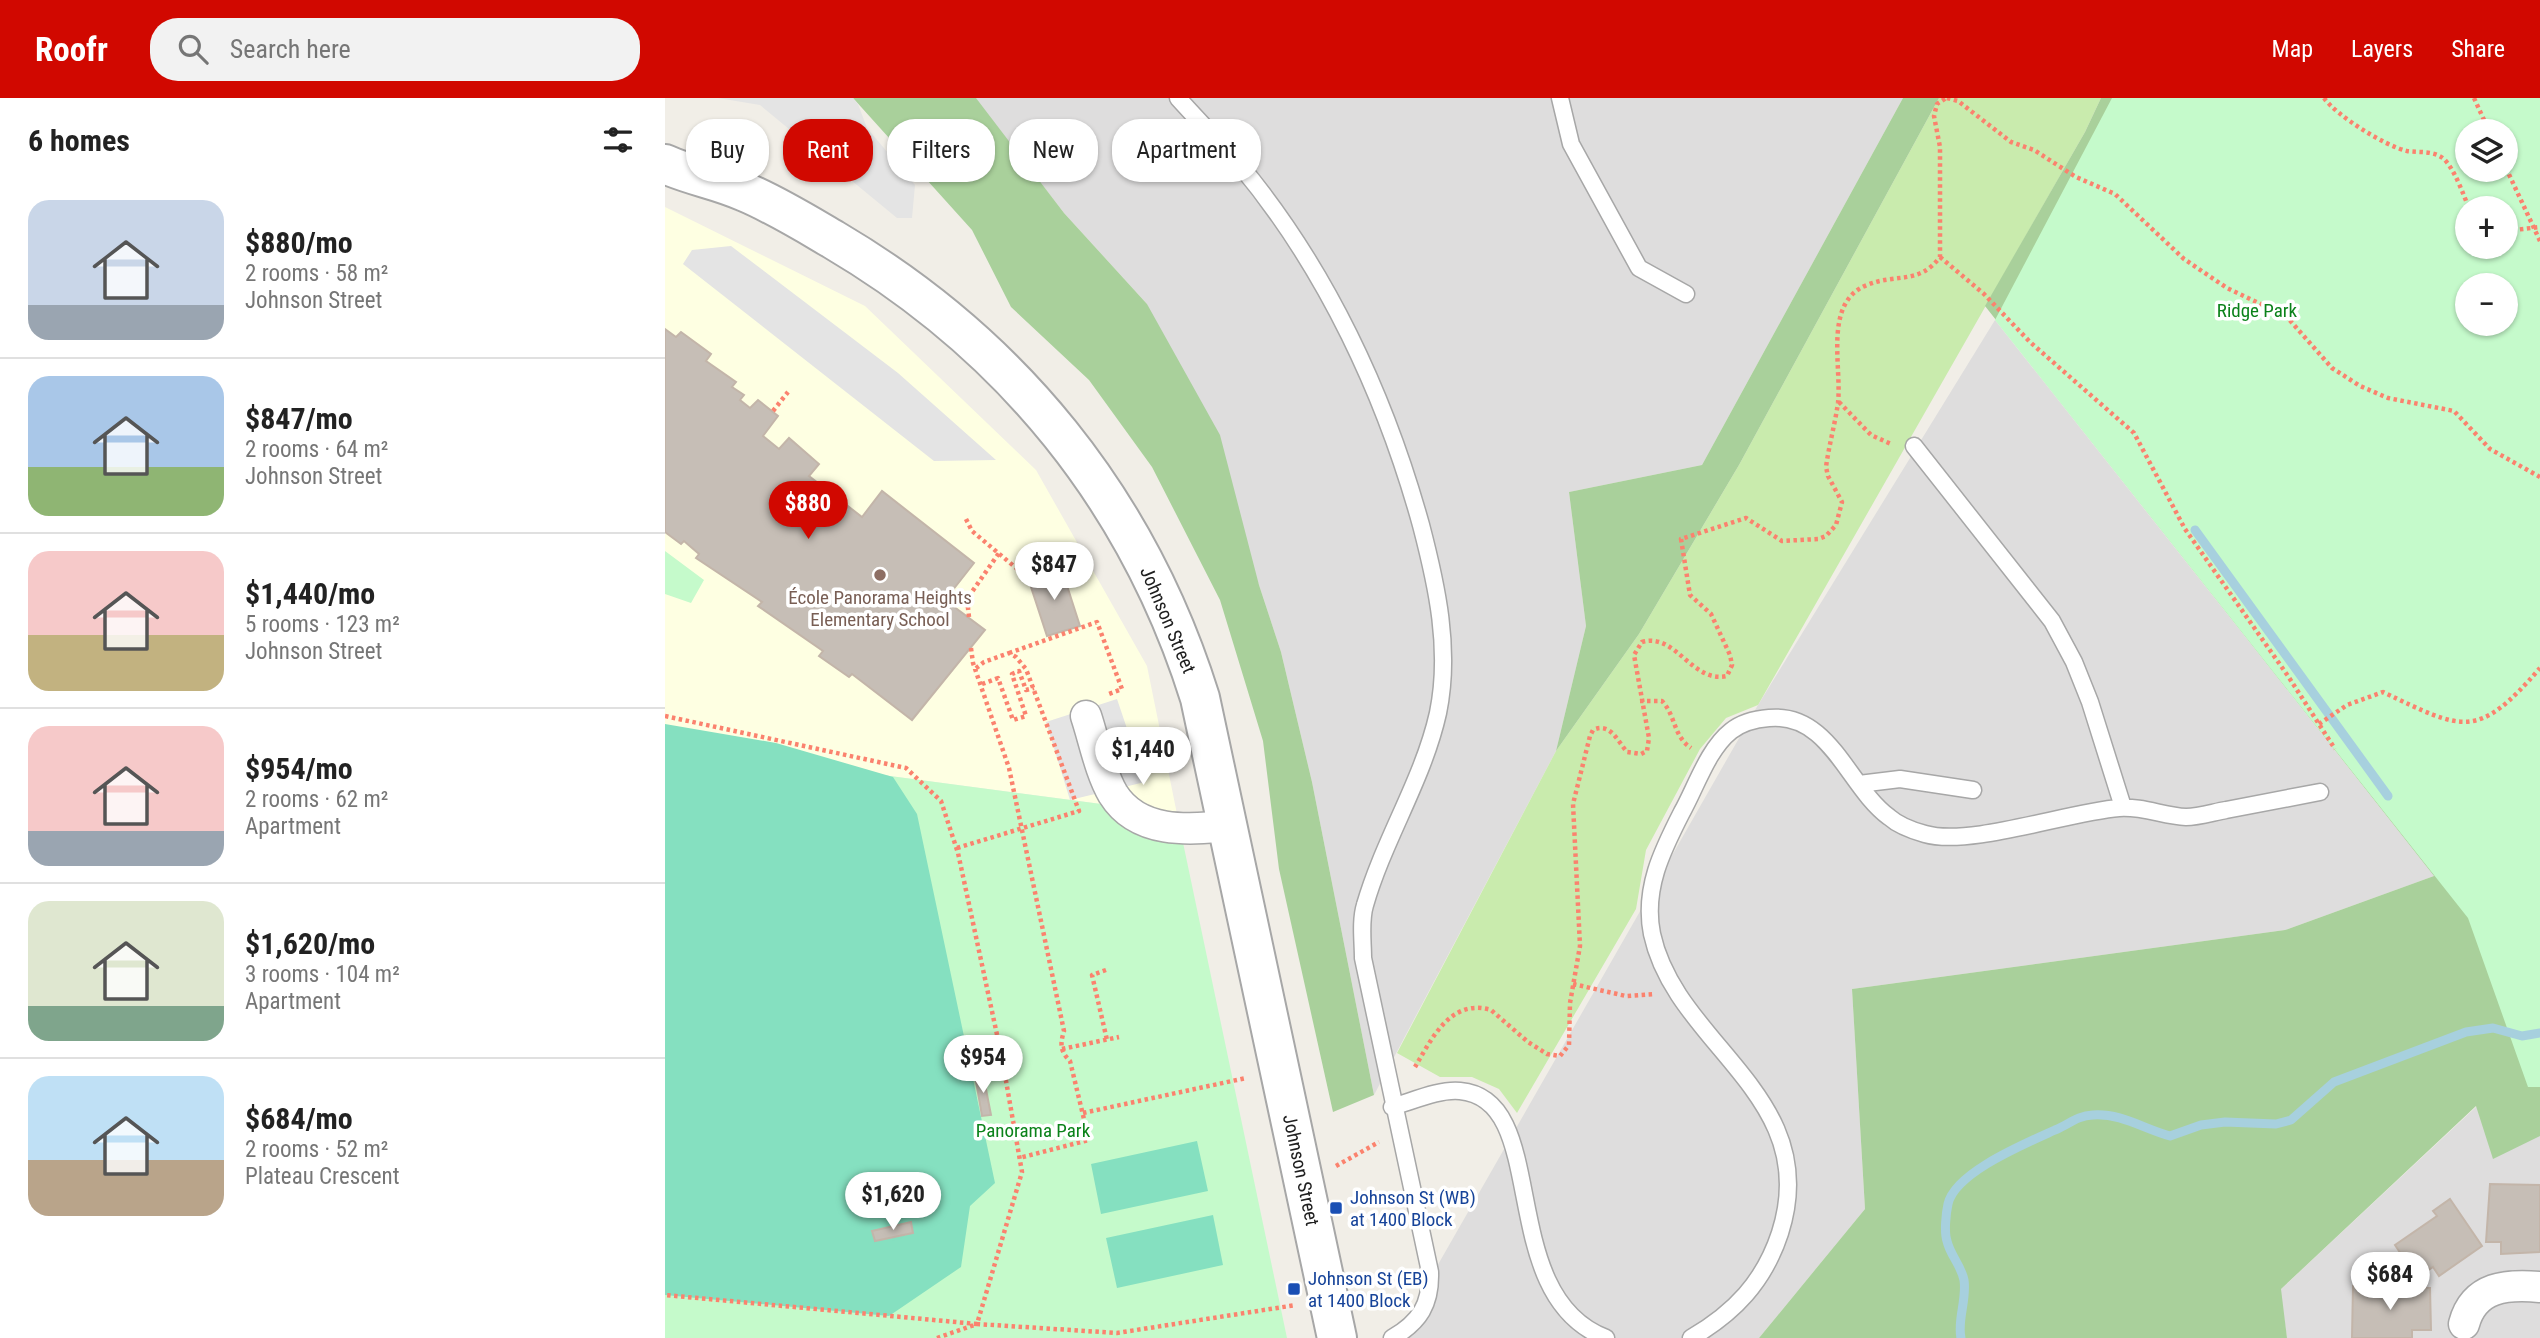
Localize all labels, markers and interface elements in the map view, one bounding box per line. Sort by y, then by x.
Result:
search box [150,18,640,81]
text: Roofr [35,30,108,69]
icon: search [174,30,212,68]
text: Search here [230,34,351,64]
text: Map [2272,35,2313,63]
text: Layers [2351,35,2413,63]
text: Share [2451,35,2505,63]
chip: Buy [686,119,769,182]
chip: Rent [783,119,873,182]
chip: Filters [887,119,995,182]
chip: New [1009,119,1098,182]
chip: Apartment [1112,119,1261,182]
map controls [2455,119,2518,336]
button: layers [2455,119,2518,182]
icon: filters [599,121,637,159]
text: 6 homes [28,123,130,158]
button: + [2455,196,2518,259]
text: $880/mo [245,225,353,260]
icon: home [84,228,168,312]
text: 2 rooms · 58 m² [245,260,388,287]
button: − [2455,273,2518,336]
text: Johnson Street [245,287,382,314]
park label: Ridge Park [2217,299,2298,322]
text: $847/mo [245,401,353,436]
icon: home [84,404,168,488]
text: 2 rooms · 64 m² [245,436,388,463]
text: Johnson Street [245,463,382,490]
pin: $880 [767,482,849,541]
text: $880 [785,490,831,517]
pin: $847 [1013,542,1095,602]
text: $847 [1031,551,1077,578]
street label: Johnson Street [1135,563,1201,677]
marker: École Panorama Heights Elementary School [872,567,888,583]
text: $1,440/mo [245,576,375,611]
icon: home [84,579,168,663]
place label: École Panorama Heights Elementary School [788,586,972,631]
text: 5 rooms · 123 m² [245,611,400,638]
text: Johnson Street [245,638,382,665]
pin: $1,440 [1086,728,1200,787]
text: $1,440 [1111,736,1175,763]
text: $954/mo [245,751,353,786]
icon: home [84,754,168,838]
text: 2 rooms · 62 m² [245,786,388,813]
text: Apartment [245,813,341,840]
text: $1,620/mo [245,926,375,961]
icon: home [84,929,168,1013]
text: 3 rooms · 104 m² [245,961,400,988]
text: Apartment [245,988,341,1015]
pin: $954 [942,1035,1024,1095]
text: $954 [960,1044,1006,1071]
text: $684/mo [245,1101,353,1136]
icon: home [84,1104,168,1188]
street label: Johnson Street [1278,1112,1324,1228]
park label: Panorama Park [976,1119,1091,1142]
text: 2 rooms · 52 m² [245,1136,388,1163]
text: Plateau Crescent [245,1163,400,1190]
pin: $1,620 [836,1172,950,1232]
text: $1,620 [861,1181,925,1208]
place label: Johnson St (WB) at 1400 Block [1350,1186,1476,1231]
marker: Johnson St (WB) at 1400 Block [1328,1200,1344,1216]
pin: $684 [2349,1252,2431,1312]
text: $684 [2367,1261,2413,1288]
place label: Johnson St (EB) at 1400 Block [1308,1267,1429,1312]
marker: Johnson St (EB) at 1400 Block [1286,1281,1302,1297]

